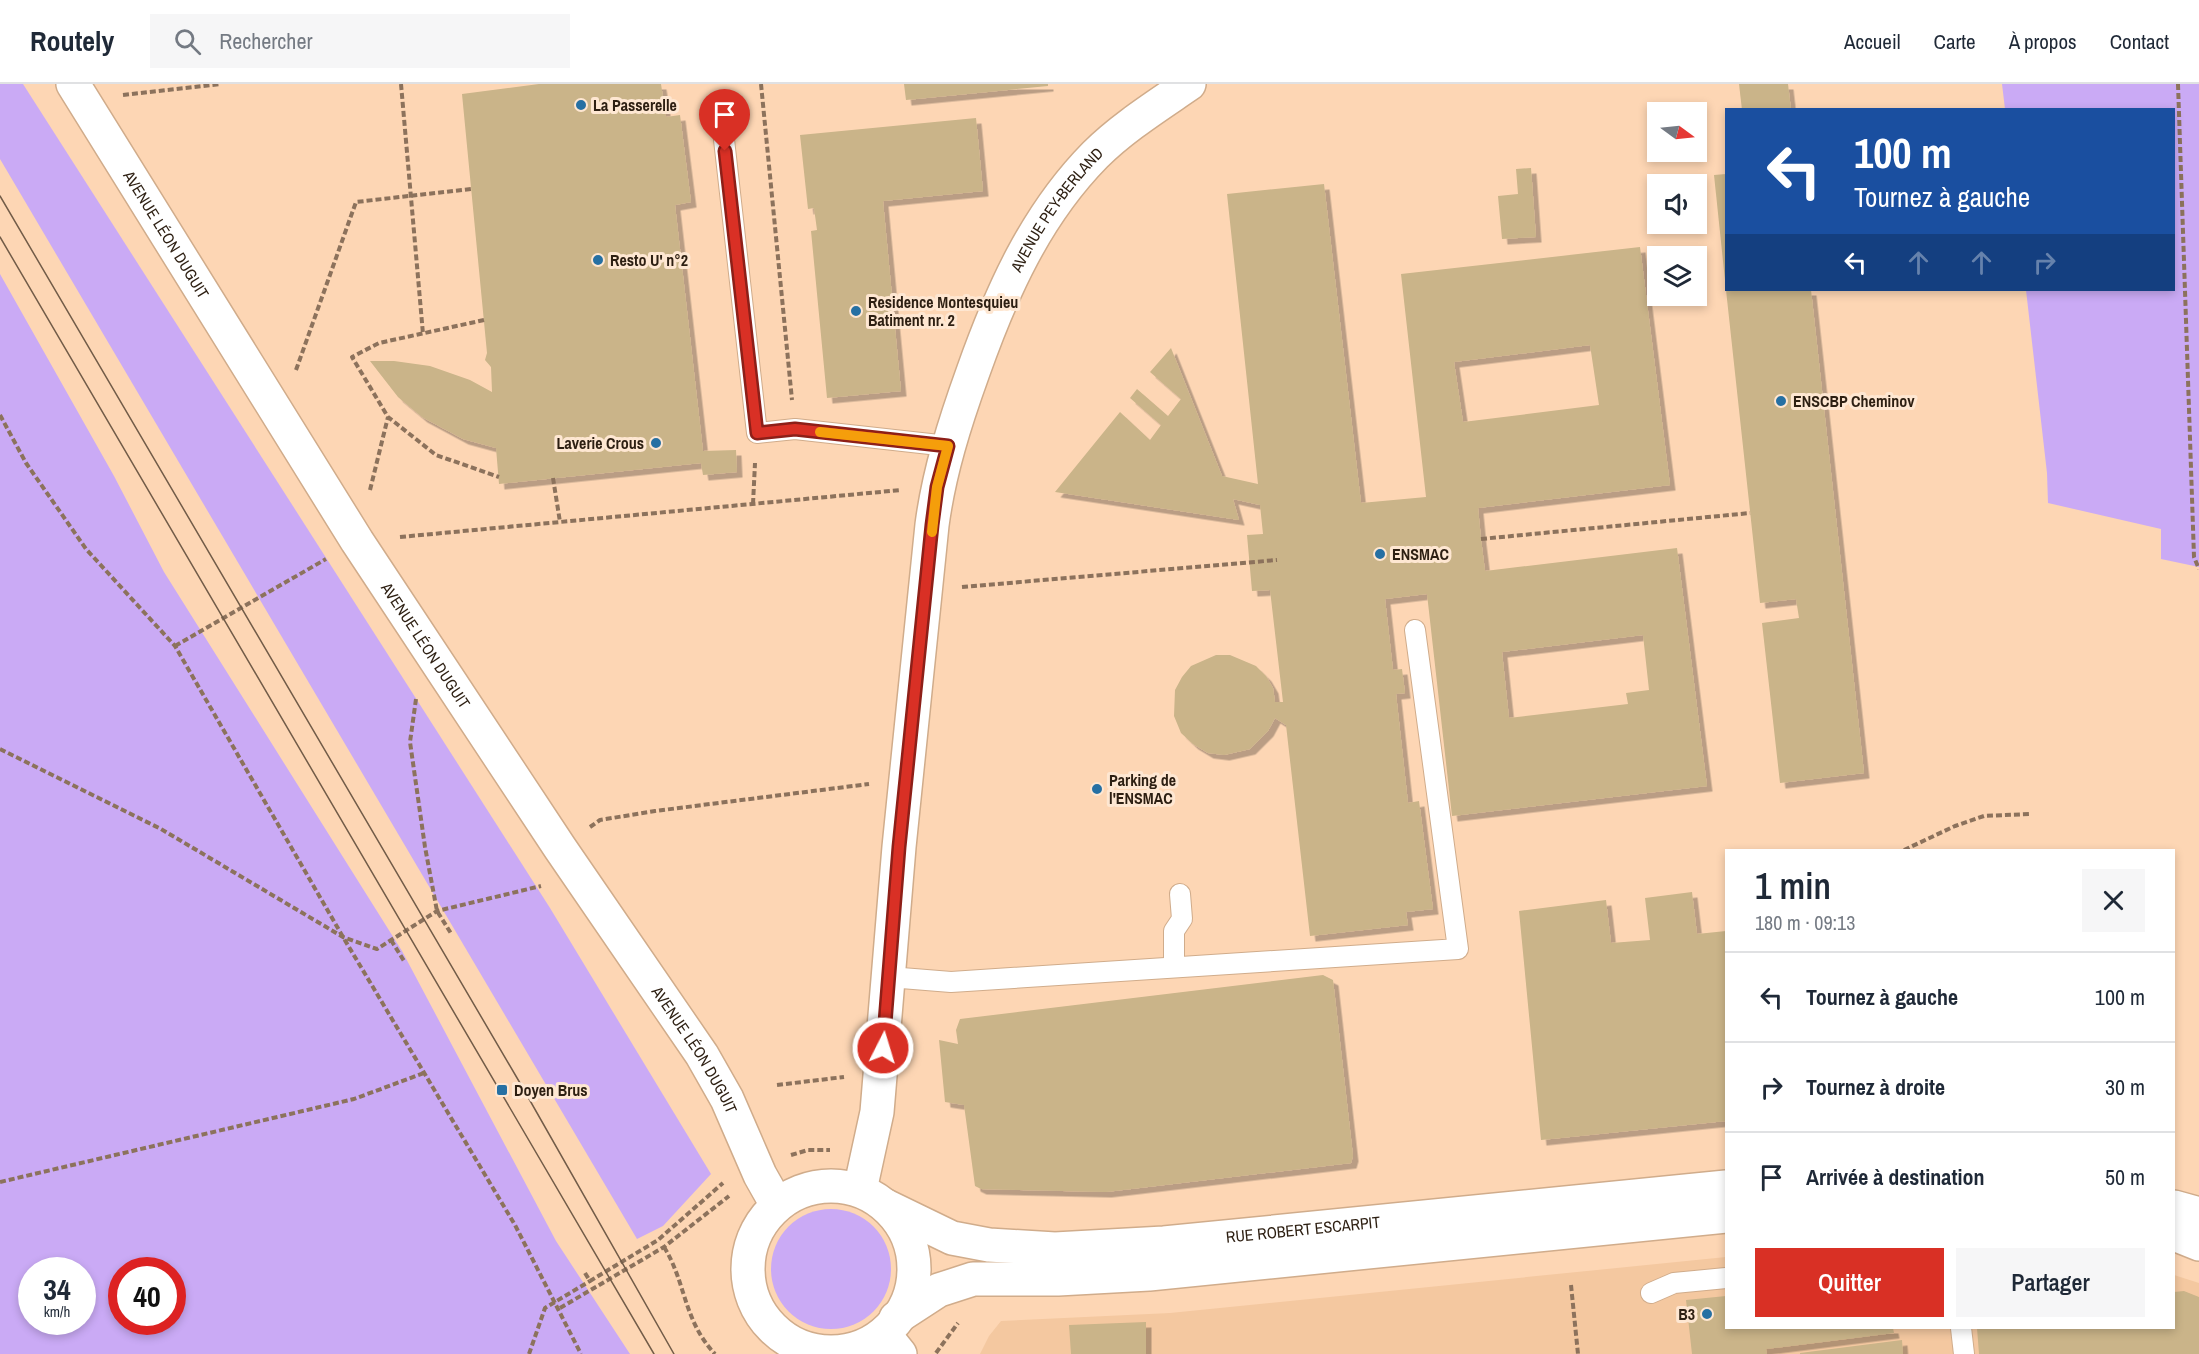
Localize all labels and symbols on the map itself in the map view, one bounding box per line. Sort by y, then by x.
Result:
pin [699,89,750,151]
place label: La Passerelle [593,94,677,116]
marker: La Passerelle [574,98,588,112]
north arrow [1647,102,1707,162]
street label: AVENUE PEY-BERLAND [1005,142,1108,276]
street label: AVENUE LÉON DUGUIT [118,165,214,302]
place label: Resto U' n°2 [610,249,688,271]
marker: Resto U' n°2 [591,253,605,267]
place label: Residence Montesquieu Batiment nr. 2 [868,291,1018,331]
marker: Residence Montesquieu Batiment nr. 2 [849,304,863,318]
place label: ENSCBP Cheminov [1793,390,1915,412]
marker: ENSCBP Cheminov [1774,394,1788,408]
place label: Laverie Crous [556,432,644,454]
marker: Laverie Crous [649,436,663,450]
place label: ENSMAC [1392,543,1449,565]
marker: ENSMAC [1373,547,1387,561]
street label: AVENUE LÉON DUGUIT [376,577,475,712]
place label: Parking de l'ENSMAC [1109,769,1176,809]
marker: Parking de l'ENSMAC [1090,782,1104,796]
street label: AVENUE LÉON DUGUIT [646,981,743,1117]
position arrow [851,1016,915,1080]
place label: Doyen Brus [514,1079,588,1101]
marker: Doyen Brus [495,1083,509,1097]
street label: RUE ROBERT ESCARPIT [1225,1211,1381,1248]
speed limit sign: 40 [108,1257,186,1335]
place label: B3 [1678,1303,1695,1325]
marker: B3 [1700,1307,1714,1321]

